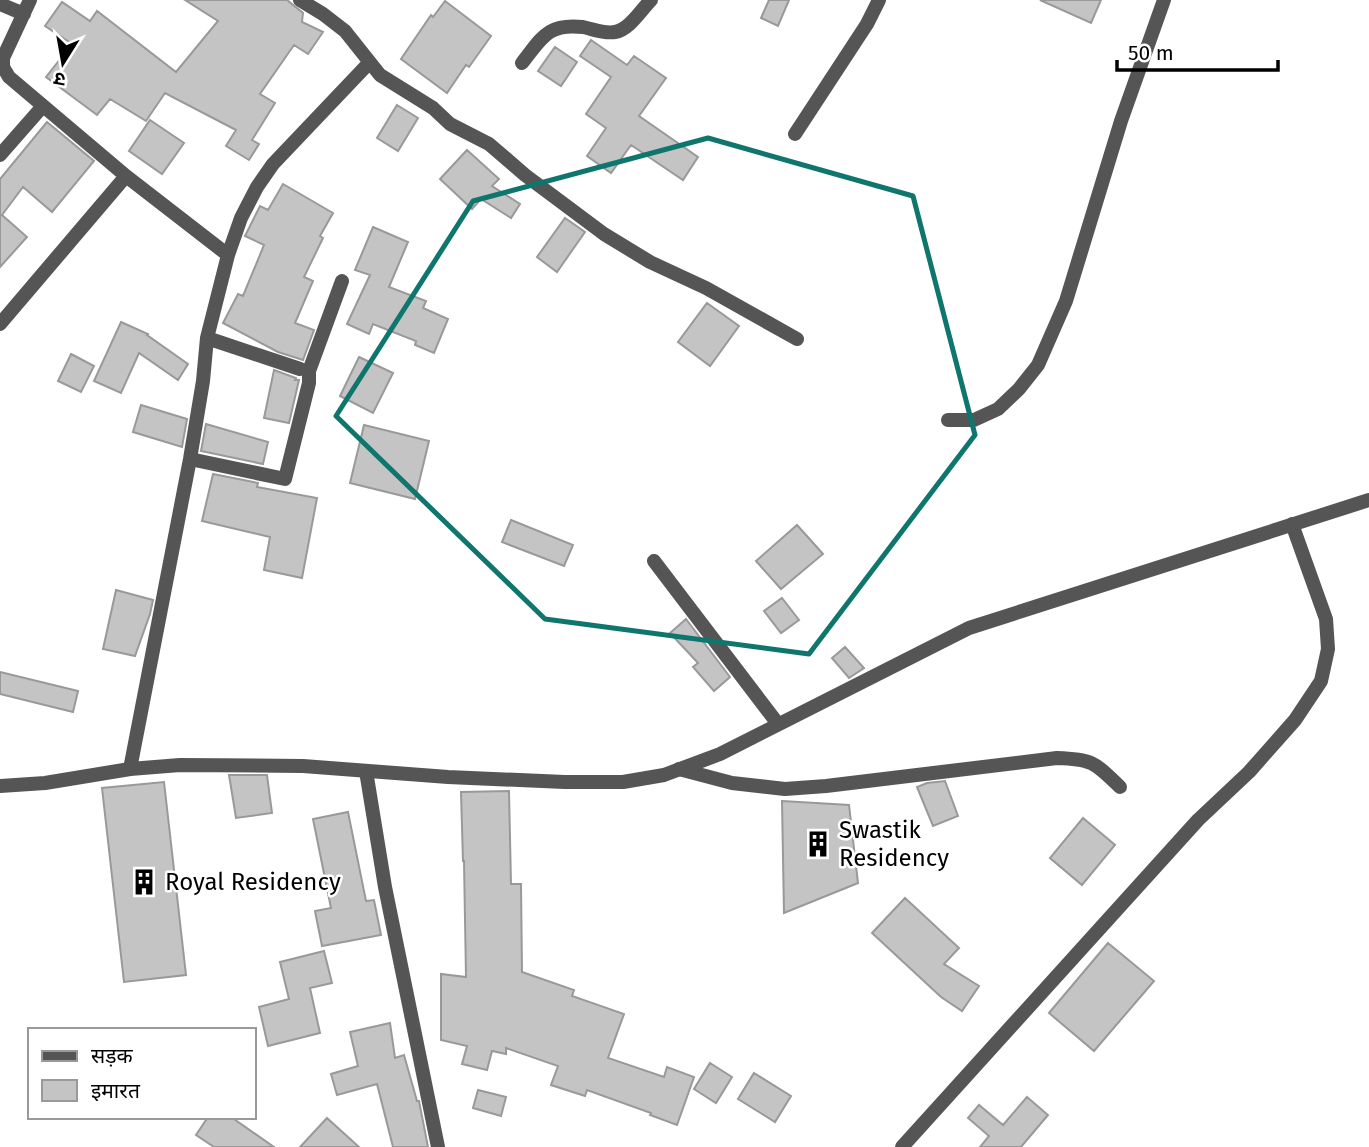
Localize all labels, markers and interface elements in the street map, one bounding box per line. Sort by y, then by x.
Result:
north arrow [28,28,98,98]
scale bar [1117,28,1278,72]
text: 50 m [1128,40,1174,66]
text: उ [51,67,68,92]
place label: Swastik Residency [839,816,949,872]
building icon: Swastik Residency [803,829,833,859]
building icon: Royal Residency [129,867,159,897]
place label: Royal Residency [165,868,341,896]
legend [28,1028,256,1119]
text: सड़क [91,1043,133,1069]
text: इमारत [91,1078,141,1104]

